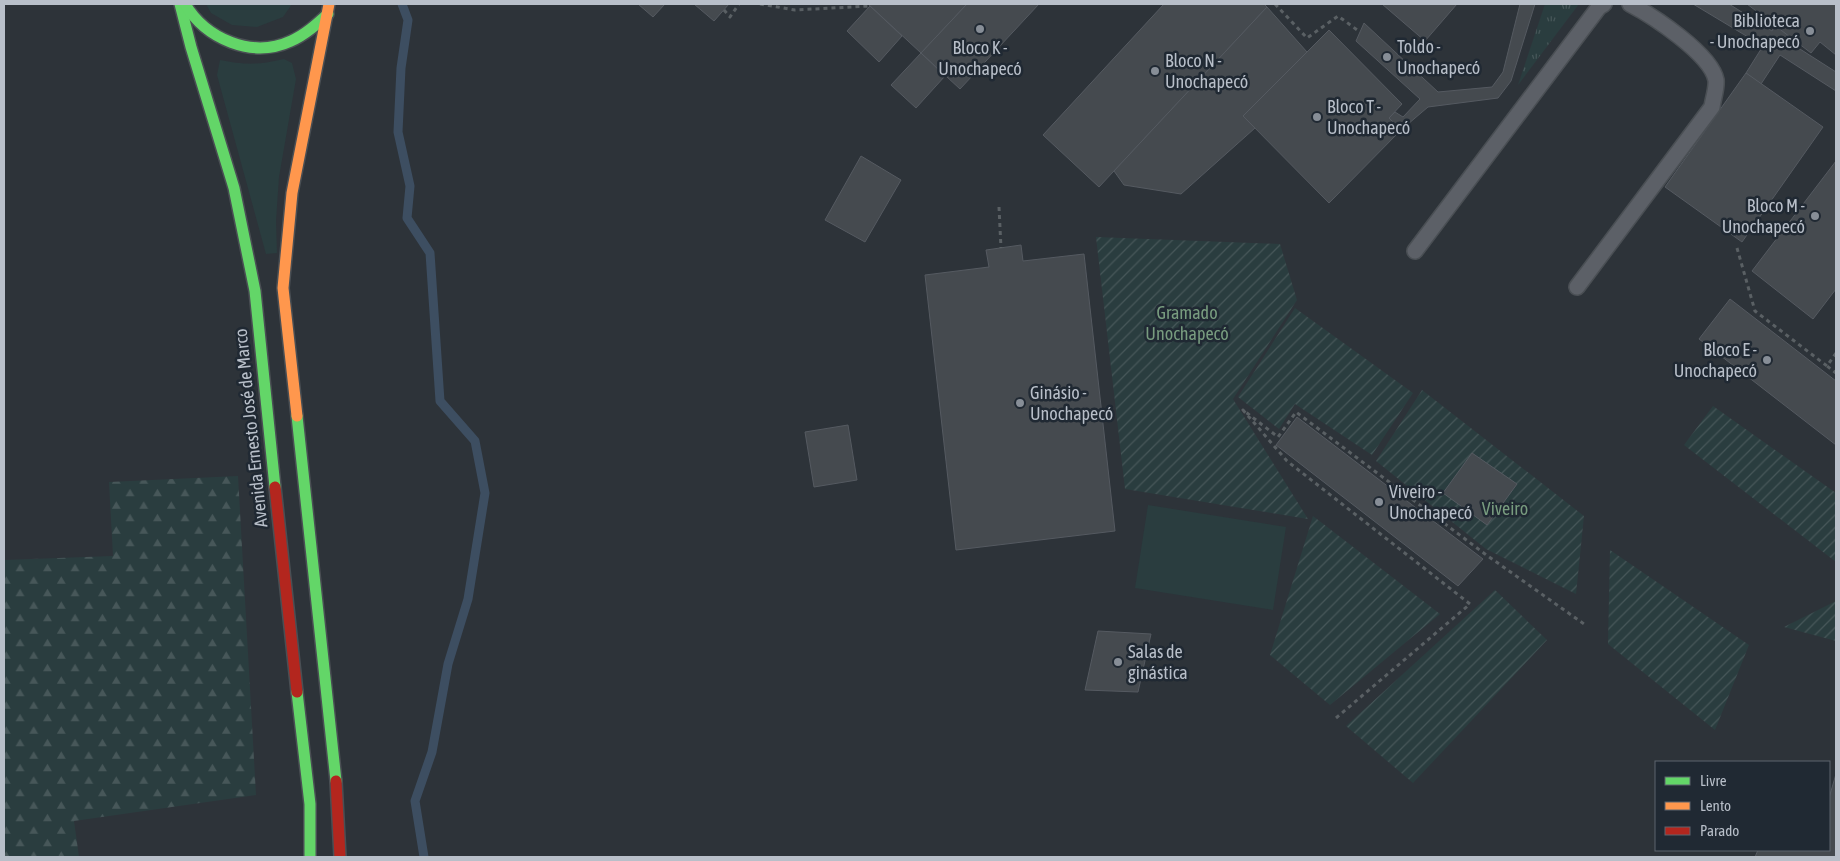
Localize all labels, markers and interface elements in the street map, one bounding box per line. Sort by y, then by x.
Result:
place label: Biblioteca - Unochapecó [1710,10,1800,52]
marker: Bloco K - Unochapecó [974,23,986,35]
marker: Biblioteca - Unochapecó [1804,25,1816,37]
place label: Toldo - Unochapecó [1397,36,1480,78]
place label: Bloco K - Unochapecó [938,37,1022,79]
place label: Bloco N - Unochapecó [1165,50,1248,92]
marker: Toldo - Unochapecó [1381,51,1393,63]
marker: Bloco N - Unochapecó [1149,65,1161,77]
place label: Bloco T - Unochapecó [1327,96,1410,138]
marker: Bloco T - Unochapecó [1311,111,1323,123]
place label: Bloco M - Unochapecó [1722,195,1805,237]
marker: Bloco M - Unochapecó [1809,210,1821,222]
park label: Gramado Unochapecó [1145,302,1229,344]
street label: Avenida Ernesto José de Marco [230,328,271,529]
place label: Bloco E - Unochapecó [1674,339,1757,381]
marker: Bloco E - Unochapecó [1761,354,1773,366]
place label: Ginásio - Unochapecó [1030,382,1113,424]
marker: Ginásio - Unochapecó [1014,397,1026,409]
place label: Viveiro - Unochapecó [1389,481,1472,523]
marker: Viveiro - Unochapecó [1373,496,1385,508]
park label: Viveiro [1482,498,1528,519]
place label: Salas de ginástica [1128,641,1188,683]
marker: Salas de ginástica [1112,656,1124,668]
legend [1655,761,1830,851]
text: Livre [1700,772,1727,789]
text: Lento [1700,797,1731,814]
text: Parado [1700,822,1739,839]

